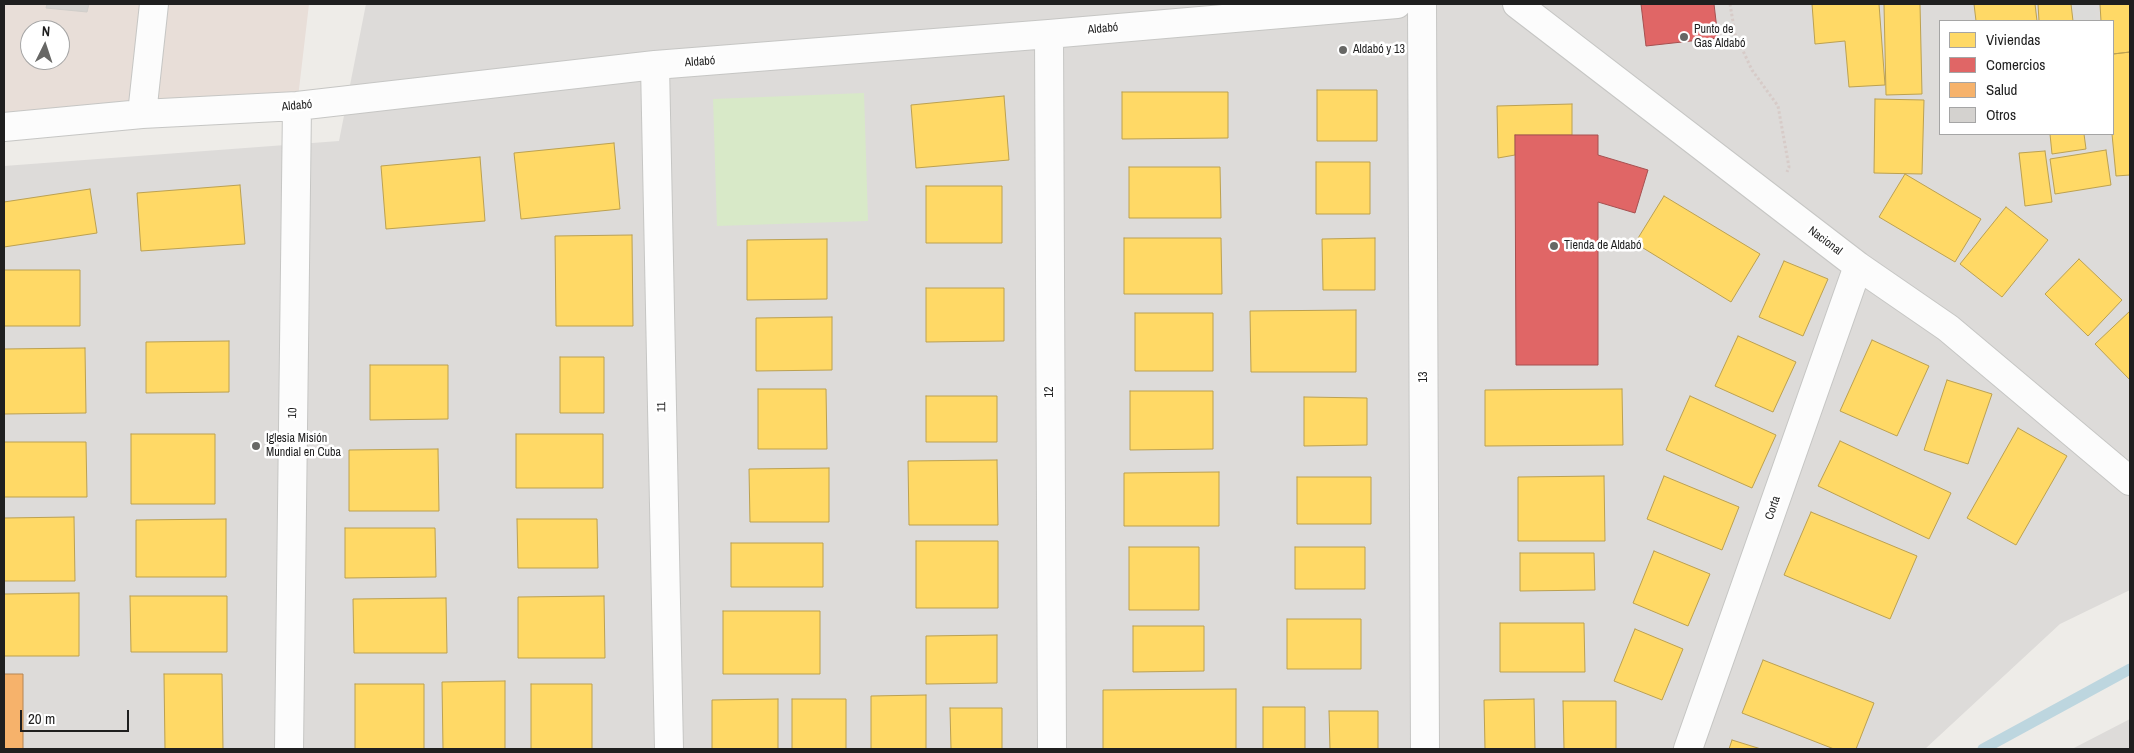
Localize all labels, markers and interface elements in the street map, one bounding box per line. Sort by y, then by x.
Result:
north arrow [20,20,70,70]
street label: Aldabó [1087,20,1119,38]
legend [1939,20,2114,135]
text: N [41,22,51,40]
place label: Punto de Gas Aldabó [1694,23,1745,51]
text: Viviendas [1986,29,2041,50]
marker: Punto de Gas Aldabó [1678,31,1690,43]
place label: Aldabó y 13 [1353,43,1405,57]
marker: Aldabó y 13 [1337,44,1349,56]
street label: Aldabó [684,54,716,70]
text: Comercios [1986,54,2045,75]
text: Salud [1986,79,2017,100]
street label: Aldabó [281,97,313,115]
text: Otros [1986,104,2016,125]
street label: Nacional [1805,224,1845,258]
place label: Tienda de Aldabó [1564,239,1641,253]
marker: Tienda de Aldabó [1548,240,1560,252]
street label: 13 [1417,372,1431,382]
street label: 12 [1043,387,1057,397]
street label: 11 [655,402,669,412]
street label: 10 [286,407,300,419]
place label: Iglesia Misión Mundial en Cuba [266,432,341,460]
marker: Iglesia Misión Mundial en Cuba [250,440,262,452]
street label: Corta [1762,494,1784,522]
scale bar [22,700,131,732]
text: 20 m [28,708,55,729]

